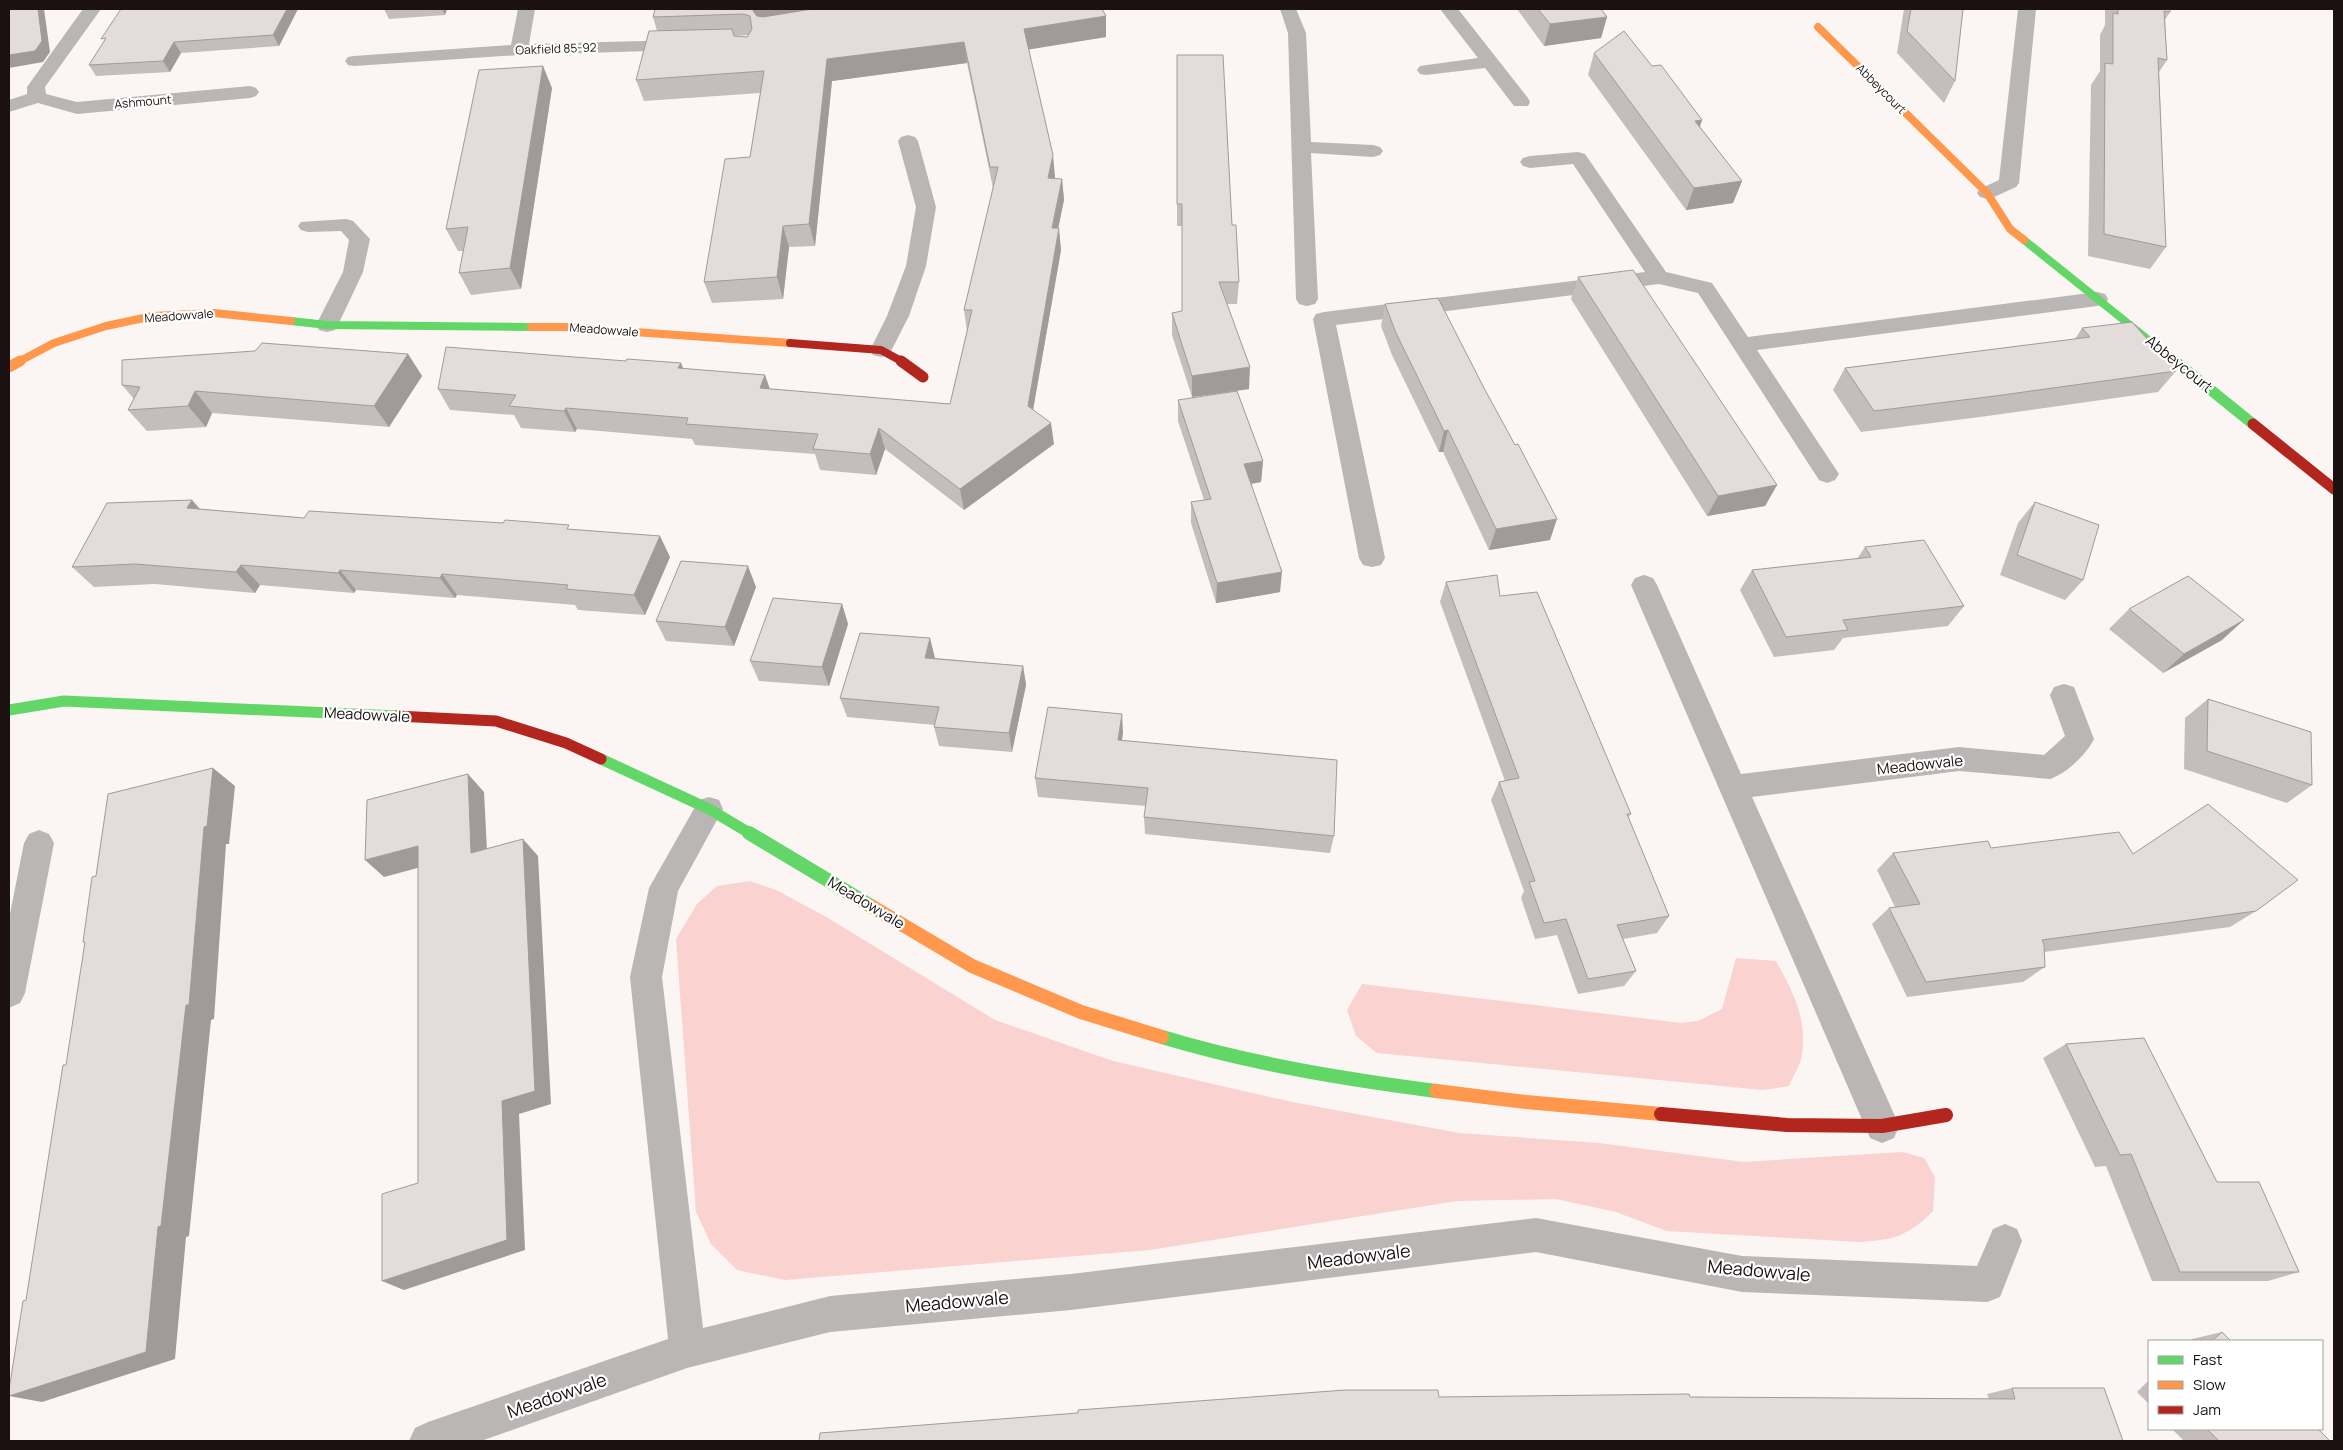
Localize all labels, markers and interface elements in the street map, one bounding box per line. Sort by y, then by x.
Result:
street label: Oakfield 85-92 [515,39,597,58]
street label: Abbeycourt [1852,60,1910,118]
street label: Ashmount [114,91,172,112]
street label: Meadowvale [144,305,214,326]
street label: Meadowvale [569,319,639,340]
street label: Abbeycourt [2141,330,2217,397]
street label: Meadowvale [323,702,411,727]
street label: Meadowvale [1876,750,1964,779]
street label: Meadowvale [824,871,909,934]
street label: Meadowvale [1306,1238,1412,1274]
street label: Meadowvale [1706,1254,1812,1286]
street label: Meadowvale [904,1285,1010,1317]
legend [2148,1340,2323,1430]
text: Fast [2193,1349,2222,1370]
street label: Meadowvale [504,1367,610,1423]
text: Slow [2193,1374,2226,1395]
text: Jam [2193,1399,2221,1420]

